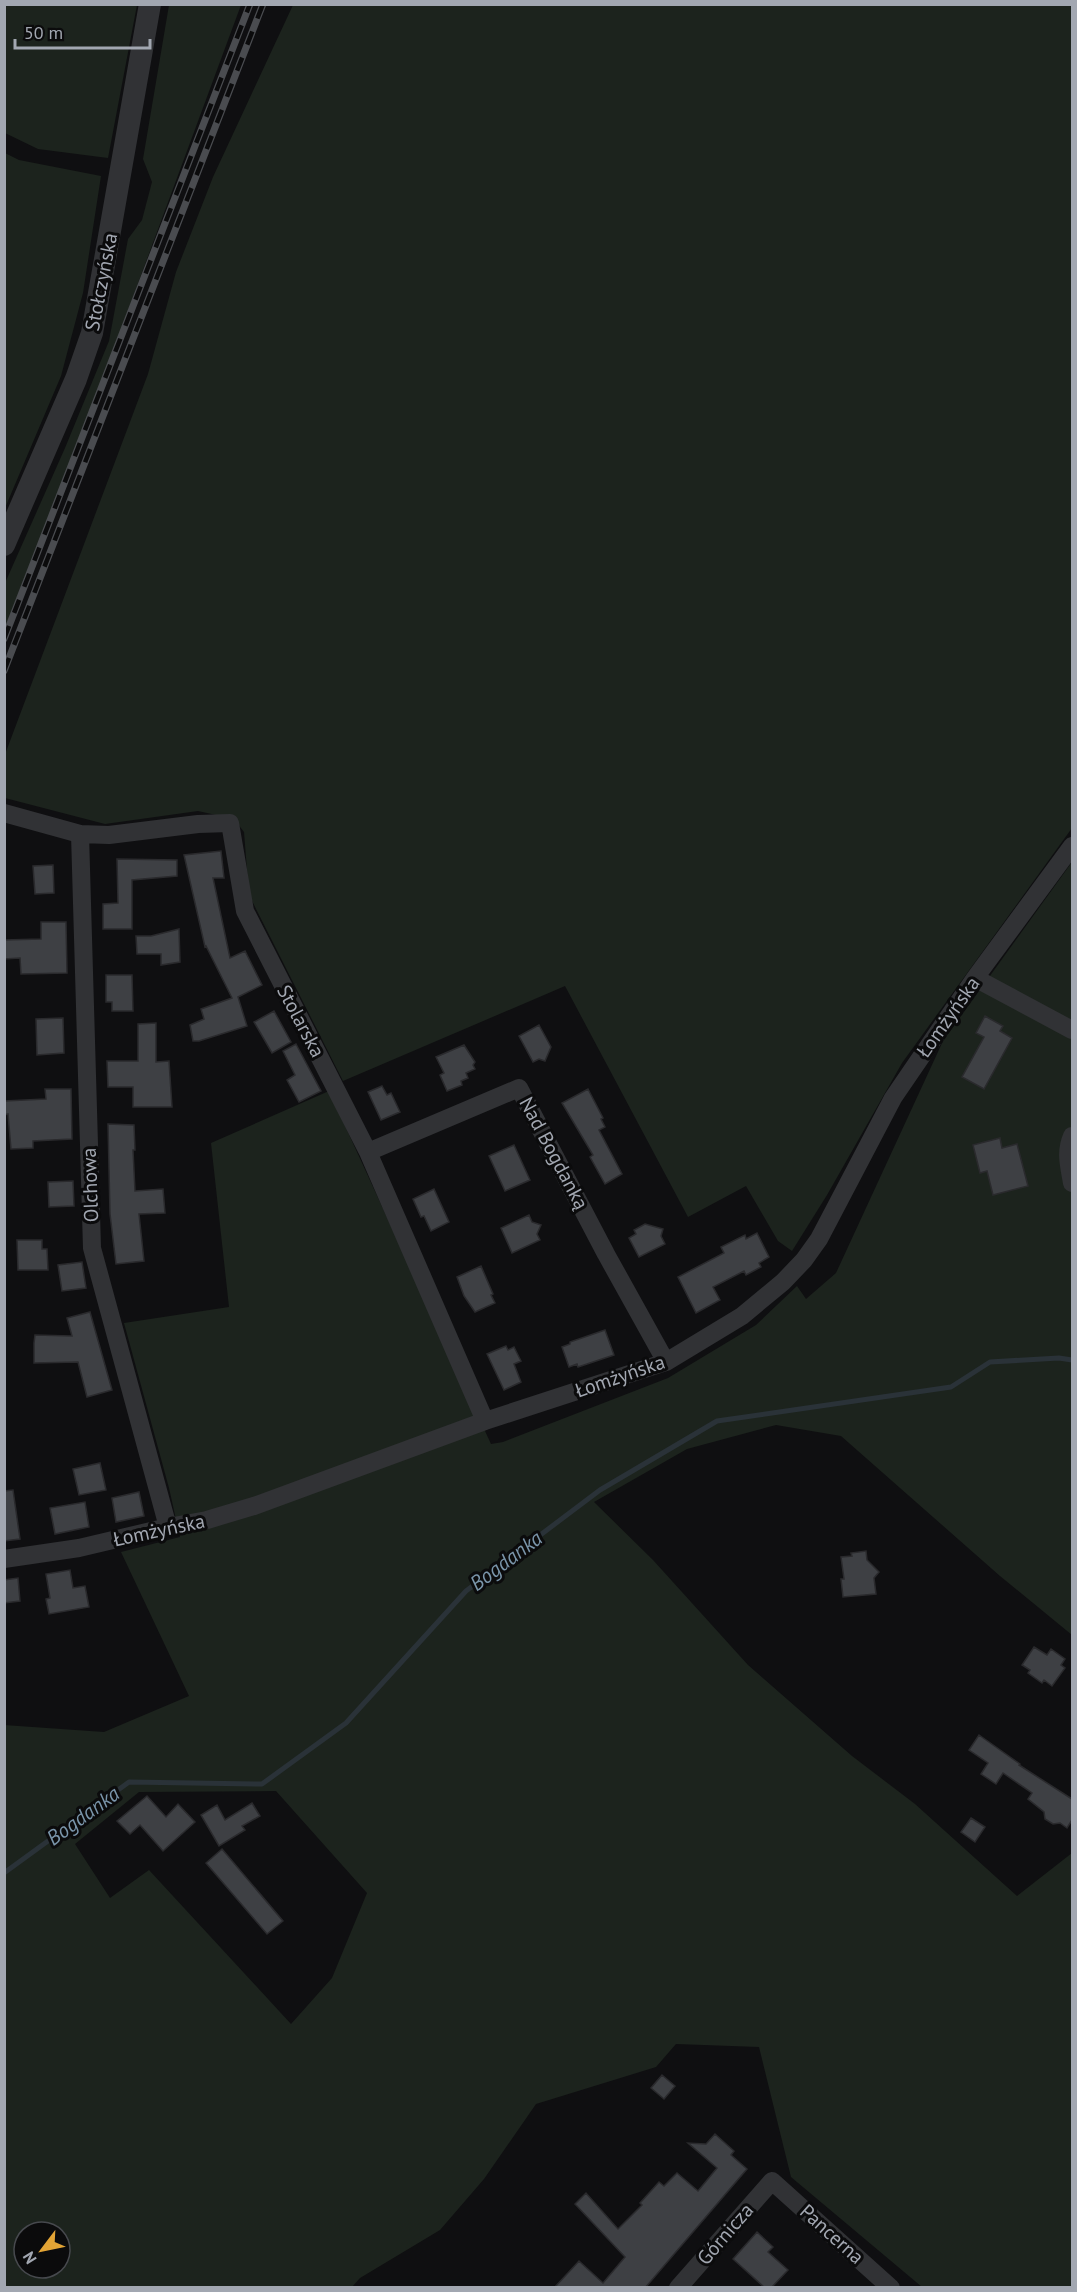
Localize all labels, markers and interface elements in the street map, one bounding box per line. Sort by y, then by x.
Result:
scale bar [15,12,150,50]
text: 50 m [24,21,63,44]
street label: Stołczyńska [79,231,123,333]
street label: Łomżyńska [911,971,985,1063]
street label: Stolarska [271,980,331,1062]
street label: Nad Bogdanką [513,1092,595,1214]
street label: Olchowa [76,1147,104,1223]
street label: Łomżyńska [572,1349,668,1403]
street label: Łomżyńska [111,1508,207,1552]
water label: Bogdanka [464,1524,548,1597]
water label: Bogdanka [41,1780,125,1851]
street label: Górnicza [691,2198,759,2270]
street label: Pancerna [794,2198,870,2270]
north arrow [12,2220,72,2280]
text: N [18,2248,41,2268]

